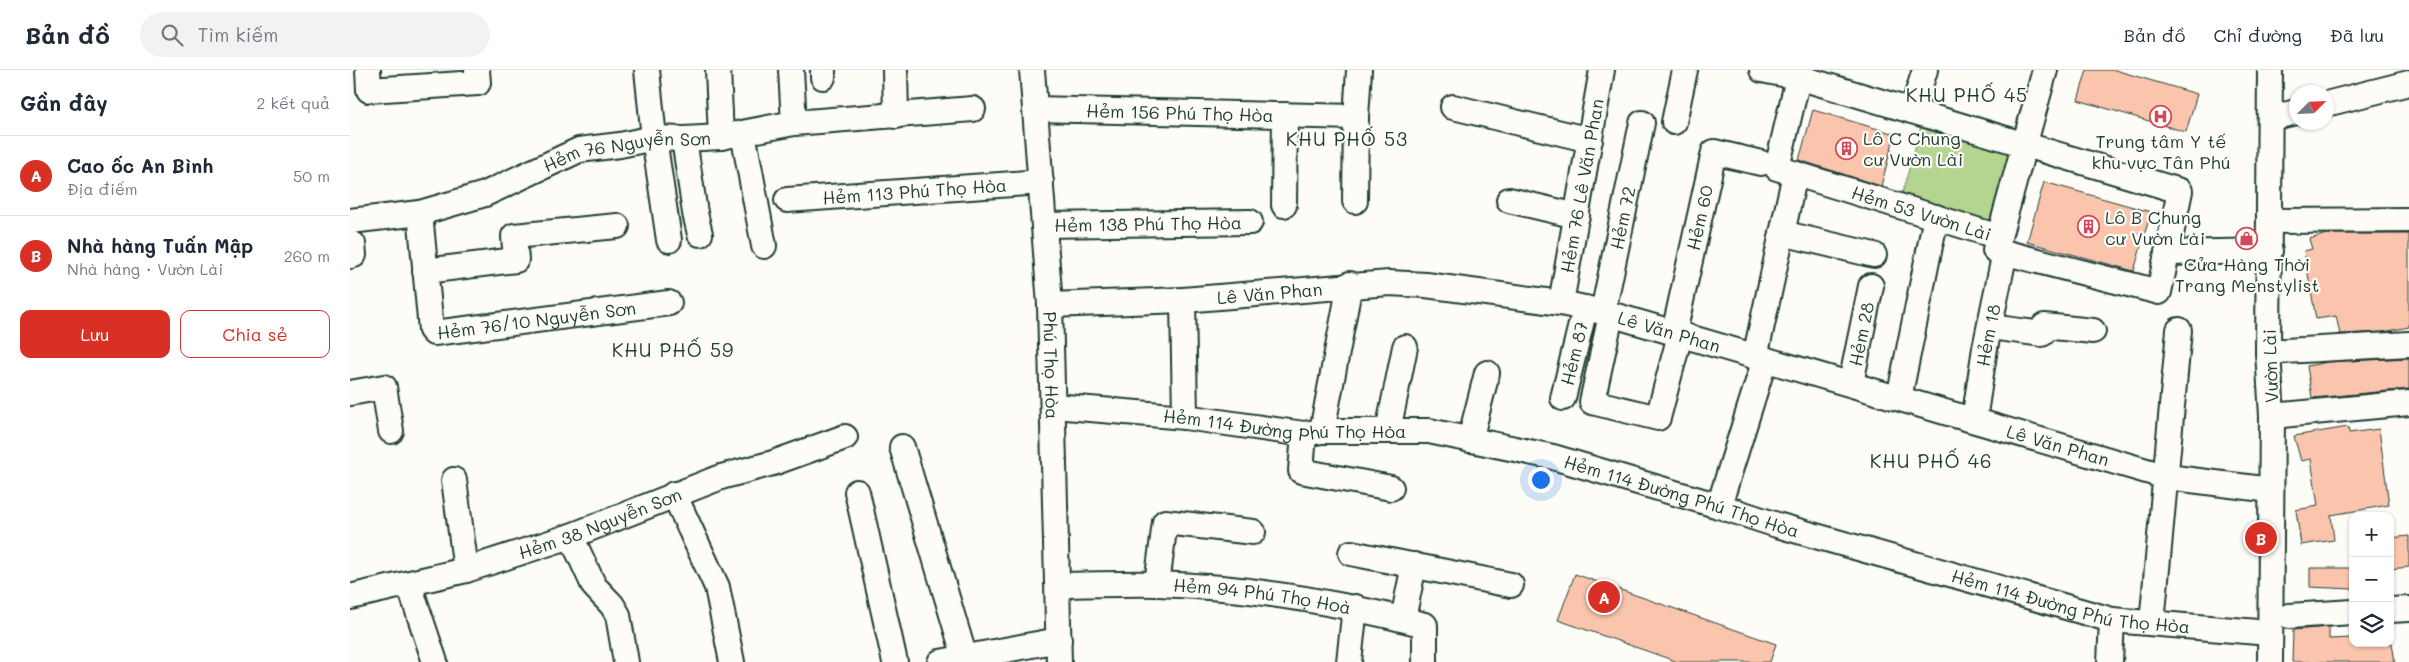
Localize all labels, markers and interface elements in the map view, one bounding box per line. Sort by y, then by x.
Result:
search box [140,12,490,57]
text: Bản đồ [25,19,110,50]
icon: search [158,21,186,49]
text: Tìm kiếm [198,22,278,47]
text: Bản đồ [2124,23,2186,47]
text: Chỉ đường [2214,23,2302,47]
text: Đã lưu [2330,23,2384,47]
district label: KHU PHỐ 45 [1906,82,2028,107]
north arrow [2289,85,2334,130]
text: Gần đây [20,89,108,116]
text: 2 kết quả [256,92,330,113]
street label: Hẻm 76 Lê Văn Phan [1554,97,1609,275]
street label: Hẻm 156 Phú Thọ Hòa [1086,98,1274,127]
hospital icon: Trung tâm Y tế khu vực Tân Phú [2149,104,2173,128]
street label: Hẻm 76 Nguyễn Sơn [539,126,711,177]
district label: KHU PHỐ 53 [1286,126,1408,151]
place label: Lô C Chung cư Vườn Lài [1863,126,1963,171]
place label: Trung tâm Y tế khu vực Tân Phú [2092,129,2231,174]
building icon: Lô C Chung cư Vườn Lài [1835,136,1859,160]
text: Cao ốc An Bình [67,153,213,178]
text: A [30,165,42,186]
text: 50 m [293,165,330,186]
street label: Hẻm 113 Phú Thọ Hòa [822,172,1008,209]
text: Địa điểm [67,178,138,199]
street label: Hẻm 53 Vườn Lài [1849,180,1994,246]
street label: Hẻm 60 [1681,183,1718,253]
street label: Hẻm 72 [1604,184,1641,252]
place label: Lô B Chung cư Vườn Lài [2105,205,2205,250]
street label: Hẻm 138 Phú Thọ Hòa [1054,210,1242,237]
building icon: Lô B Chung cư Vườn Lài [2077,215,2101,239]
shop icon: Cửa Hàng Thời Trang Menstylist [2235,227,2259,251]
text: Nhà hàng Tuấn Mập [67,233,253,258]
text: B [31,245,41,266]
text: 260 m [284,245,330,266]
place label: Cửa Hàng Thời Trang Menstylist [2175,252,2319,297]
text: Nhà hàng · Vườn Lài [67,258,223,279]
street label: Lê Văn Phan [1216,277,1323,309]
street label: Hẻm 76/10 Nguyễn Sơn [436,295,637,345]
street label: Hẻm 28 [1843,300,1879,368]
street label: Hẻm 18 [1970,302,2006,368]
street label: Lê Văn Phan [1615,305,1723,358]
button: Lưu [20,310,170,358]
button: Chia sẻ [180,310,330,358]
street label: Phú Thọ Hòa [1038,311,1065,420]
street label: Hẻm 87 [1555,319,1593,388]
street label: Vườn Lài [2257,329,2283,403]
district label: KHU PHỐ 59 [612,337,734,362]
street label: Hẻm 114 Đường Phú Thọ Hòa [1162,403,1406,447]
street label: Lê Văn Phan [2004,419,2112,471]
district label: KHU PHỐ 46 [1870,448,1992,473]
street label: Hẻm 114 Đường Phú Thọ Hòa [1561,449,1802,543]
your location [1528,467,1554,493]
street label: Hẻm 38 Nguyễn Sơn [515,482,685,564]
map controls [2349,512,2394,647]
button: + [2349,512,2394,557]
pin: B [2245,519,2277,557]
button: − [2349,557,2394,602]
street label: Hẻm 114 Đường Phú Thọ Hòa [1949,563,2191,638]
street label: Hẻm 94 Phú Thọ Hoà [1173,573,1353,619]
pin: A [1588,578,1620,616]
button: layers [2349,602,2394,647]

